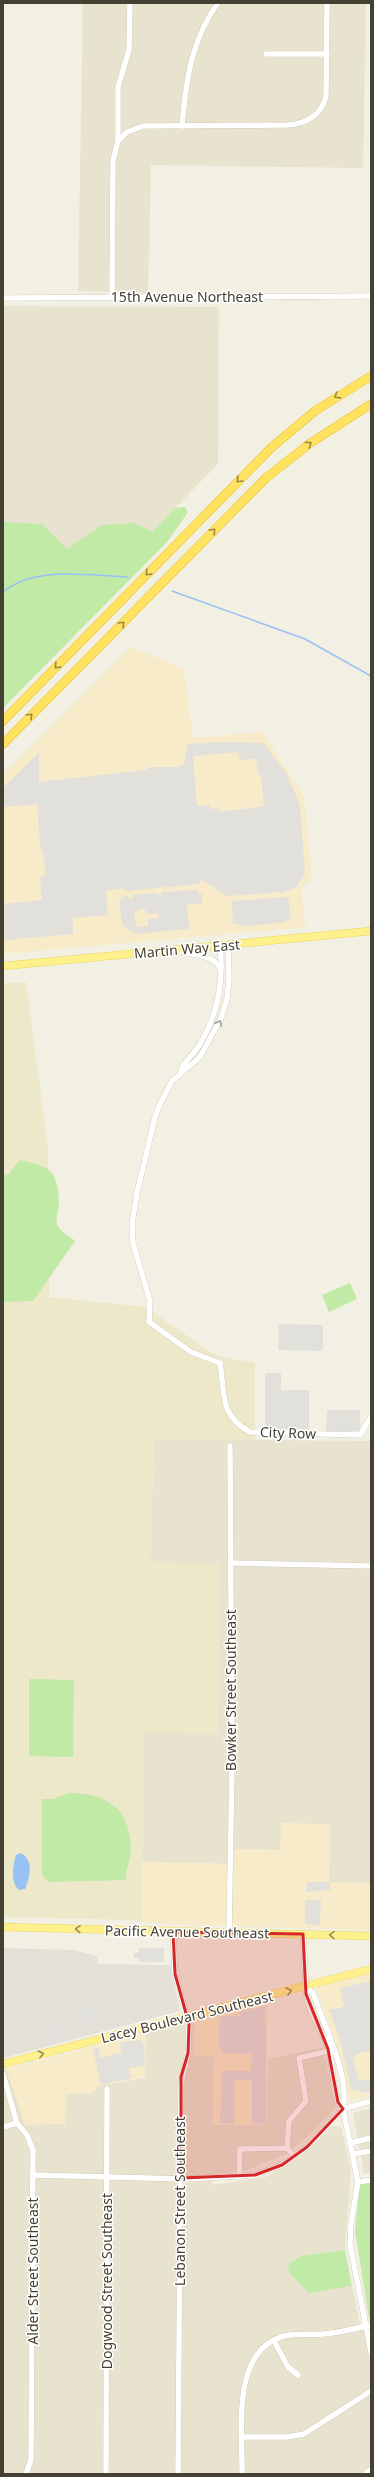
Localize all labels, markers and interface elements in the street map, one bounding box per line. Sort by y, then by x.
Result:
street label: 15th Avenue Northeast [111,287,263,306]
one-way arrow [334,391,341,399]
one-way arrow [305,441,312,449]
one-way arrow [236,475,244,483]
one-way arrow [208,528,216,536]
one-way arrow [145,568,153,576]
one-way arrow [117,621,125,629]
one-way arrow [54,661,62,669]
one-way arrow [25,713,33,721]
street label: Martin Way East [133,934,241,963]
one-way arrow [214,1020,222,1027]
street label: City Row [260,1422,316,1443]
street label: Bowker Street Southeast [221,1609,240,1771]
street label: Pacific Avenue Southeast [105,1921,269,1942]
one-way arrow [75,1925,81,1934]
one-way arrow [329,1931,335,1939]
street label: Lacey Boulevard Southeast [99,1986,275,2047]
one-way arrow [285,1987,292,1996]
one-way arrow [37,2050,44,2059]
street label: Lebanon Street Southeast [170,2116,189,2286]
street label: Dogwood Street Southeast [97,2193,116,2369]
street label: Alder Street Southeast [23,2197,42,2345]

